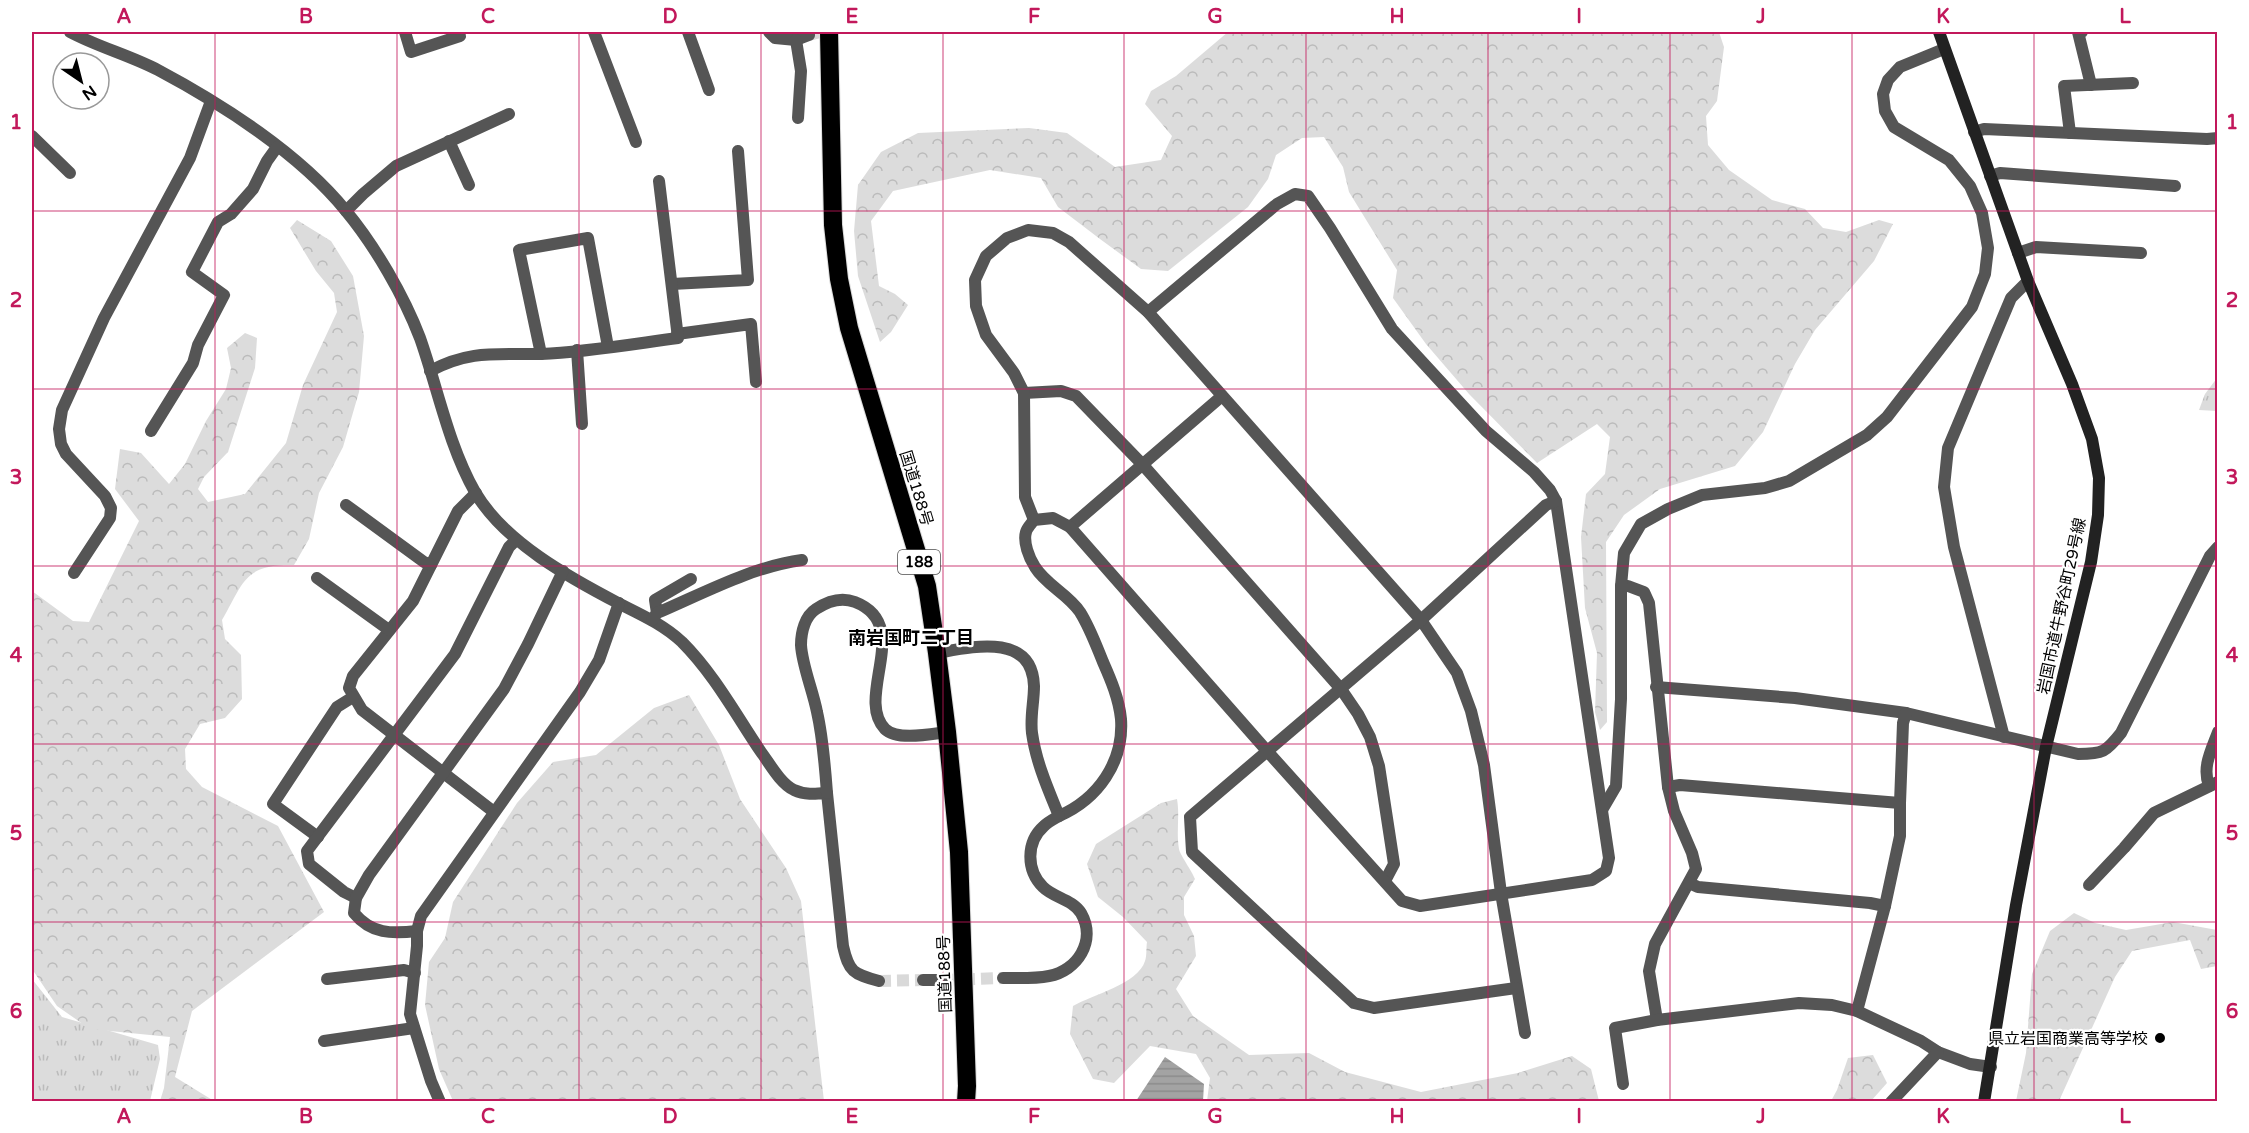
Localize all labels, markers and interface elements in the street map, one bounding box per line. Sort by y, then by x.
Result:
text: A [117,5,132,29]
text: B [299,5,313,29]
text: C [481,5,495,29]
text: D [662,5,678,29]
text: E [846,5,859,29]
text: F [1028,5,1040,29]
text: G [1207,5,1223,29]
text: H [1389,5,1405,29]
text: I [1576,5,1582,29]
text: J [1755,5,1766,29]
text: K [1936,5,1950,29]
text: L [2119,5,2131,29]
north arrow [51,51,111,111]
text: N [78,81,100,104]
text: 1 [10,111,22,135]
text: 1 [2226,111,2238,135]
text: 2 [10,289,22,313]
text: 2 [2226,289,2238,313]
street label: 国道188号 [895,448,937,529]
text: 3 [10,466,22,490]
text: 3 [2226,466,2238,490]
street label: 岩国市道牛野谷町29号線 [2033,516,2090,696]
road number: 188 [898,550,940,574]
district label: 南岩国町二丁目 [848,627,974,649]
text: 4 [10,644,23,668]
text: 4 [2226,644,2239,668]
text: 5 [10,822,22,846]
text: 5 [2226,822,2238,846]
street label: 国道188号 [934,935,956,1013]
text: 6 [10,1000,22,1024]
text: 6 [2226,1000,2238,1024]
place label: 県立岩国商業高等学校 [1988,1029,2148,1049]
marker: 県立岩国商業高等学校 [2153,1031,2167,1045]
text: A [117,1105,132,1129]
text: B [299,1105,313,1129]
text: C [481,1105,495,1129]
text: D [662,1105,678,1129]
text: E [846,1105,859,1129]
text: F [1028,1105,1040,1129]
text: G [1207,1105,1223,1129]
text: H [1389,1105,1405,1129]
text: I [1576,1105,1582,1129]
text: J [1755,1105,1766,1129]
text: K [1936,1105,1950,1129]
text: L [2119,1105,2131,1129]

